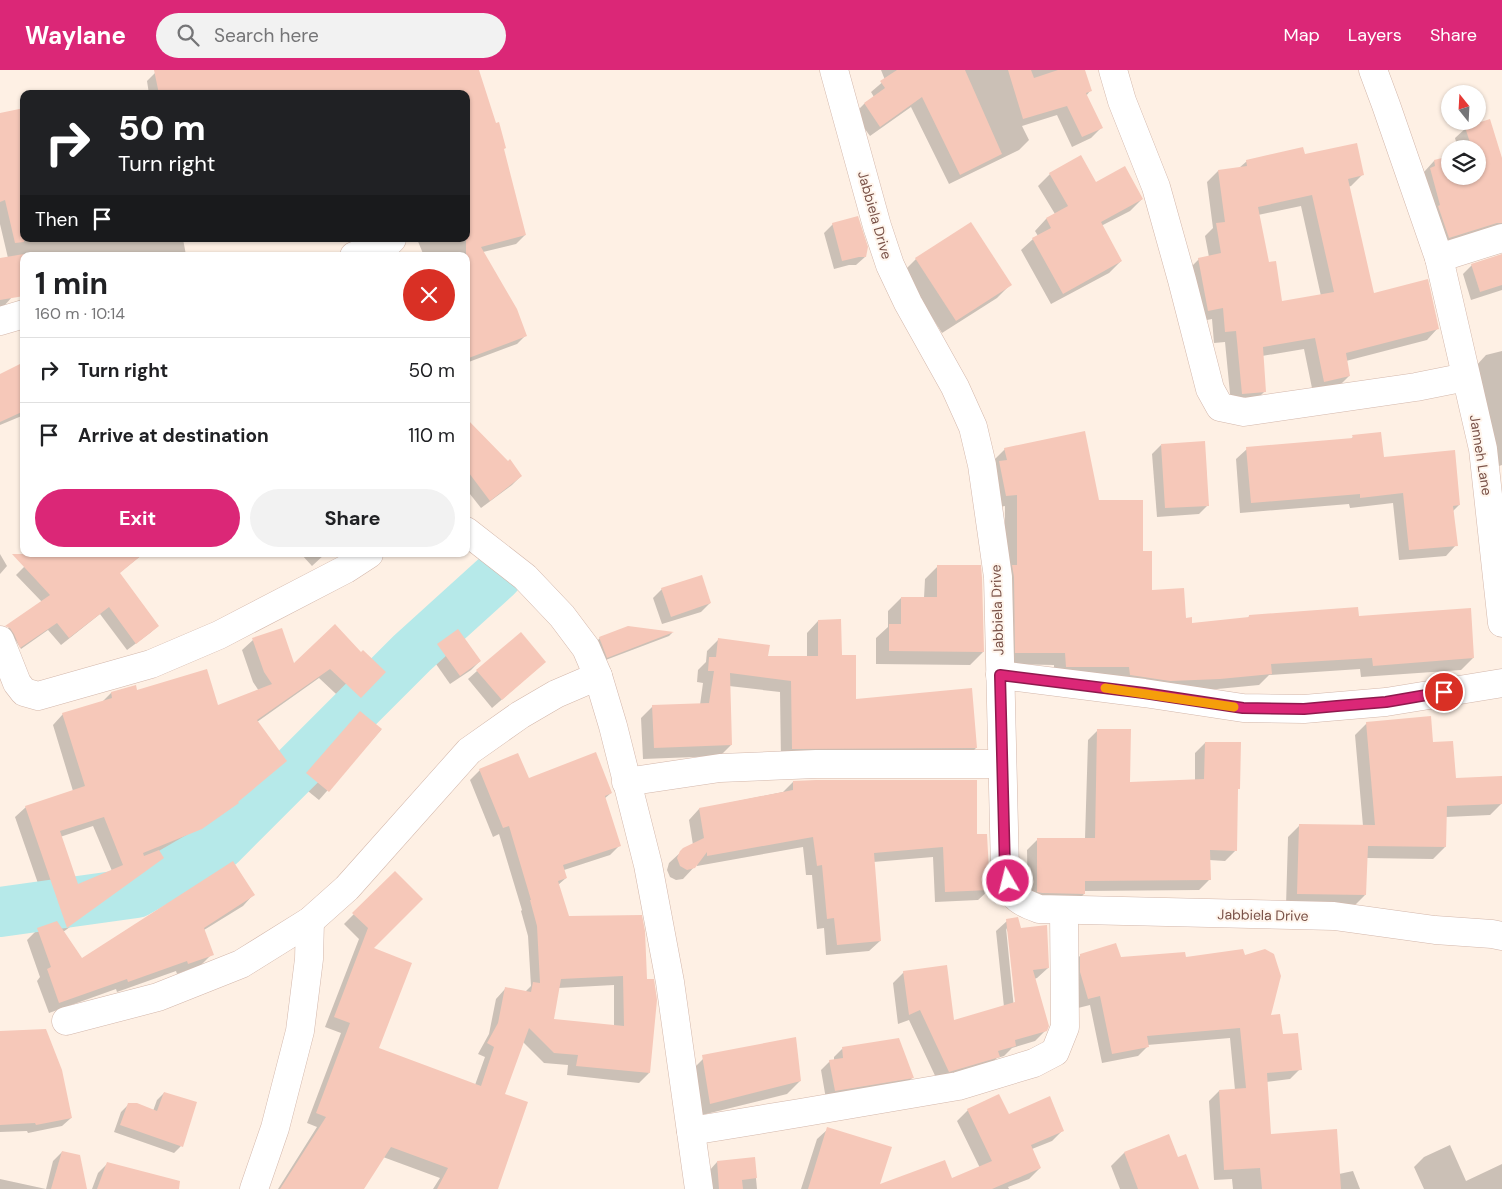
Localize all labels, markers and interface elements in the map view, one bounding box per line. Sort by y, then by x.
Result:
search box [156,13,506,58]
text: Waylane [25,20,126,51]
icon: search [174,21,202,49]
text: Search here [214,23,319,48]
text: Map [1284,23,1320,47]
text: Layers [1348,23,1402,47]
text: Share [1430,23,1477,47]
north arrow [1441,85,1486,130]
map controls [1441,85,1486,185]
text: 50 m [118,105,206,151]
icon: right [35,110,100,175]
button: layers [1441,140,1486,185]
text: Turn right [118,149,215,178]
street label: Jabbiela Drive [854,169,896,261]
icon: arrive [88,205,116,233]
text: Then [35,207,78,232]
text: 1 min [35,264,108,303]
button: close [403,269,455,321]
text: 160 m · 10:14 [35,303,125,324]
icon: right [35,356,63,384]
text: Turn right [78,358,168,383]
text: 50 m [408,358,455,383]
street label: Janneh Lane [1466,413,1496,497]
icon: arrive [35,421,63,449]
text: Arrive at destination [78,423,269,448]
text: 110 m [408,423,455,448]
button: Exit [35,489,240,547]
button: Share [250,489,455,547]
street label: Jabbiela Drive [986,564,1008,656]
pin [1423,671,1465,713]
icon: arrive [1430,678,1458,706]
position arrow [981,854,1033,906]
street label: Jabbiela Drive [1217,905,1309,925]

